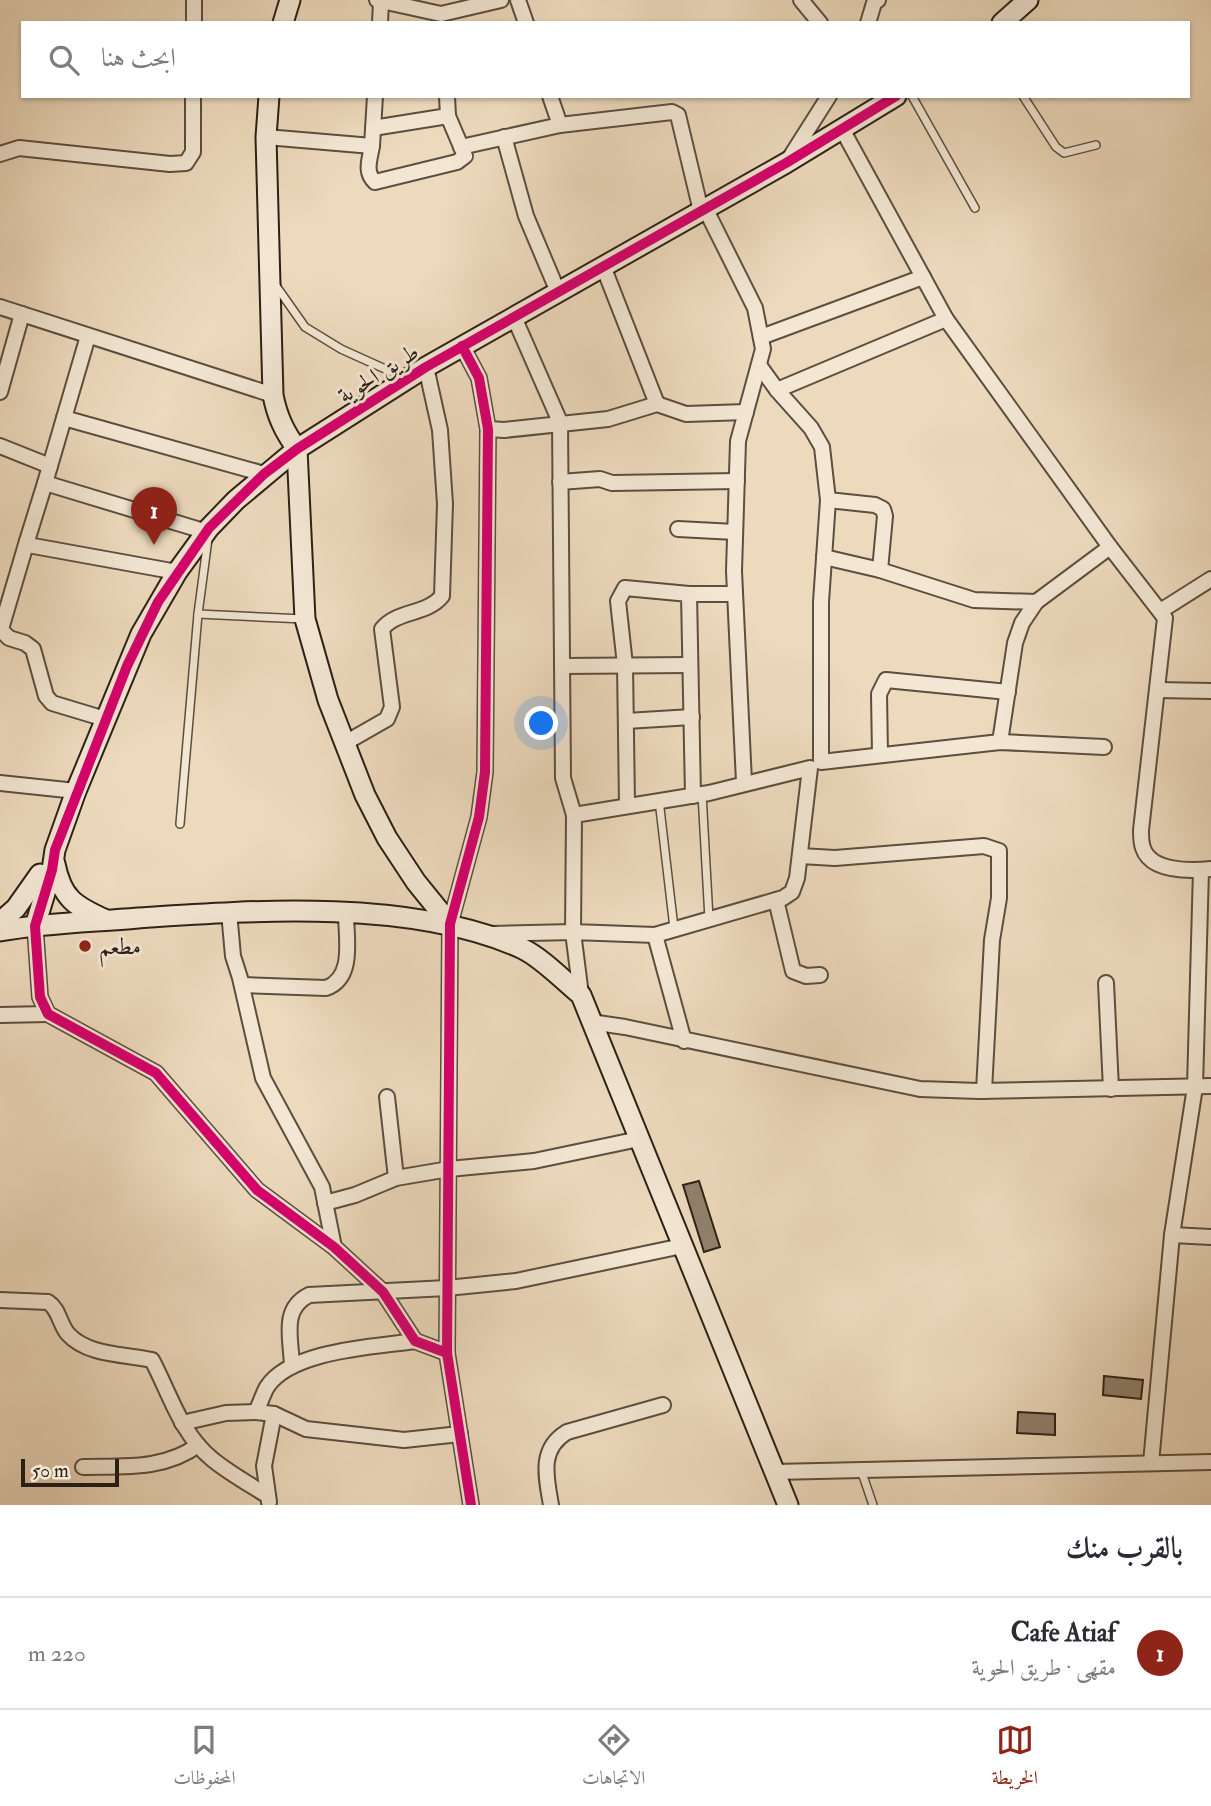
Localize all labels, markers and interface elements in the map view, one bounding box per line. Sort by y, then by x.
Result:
search box [21,21,1190,98]
icon: search [45,41,83,79]
text: ابحث هنا [101,42,176,74]
street label: طريق الحوية [332,337,424,410]
pin: 1 [131,487,177,545]
your location [524,706,558,740]
place label: مطعم [99,932,141,968]
marker: مطعم [77,938,93,954]
scale bar [21,1456,119,1488]
text: 50 m [32,1459,69,1483]
text: بالقرب منك [1066,1530,1183,1567]
text: Cafe Atiaf [1011,1617,1116,1649]
text: 220 m [28,1639,86,1668]
text: 1 [1156,1639,1164,1668]
text: مقهى · طريق الحوية [971,1653,1116,1682]
tab: المحفوظات [173,1721,236,1796]
tab: الاتجاهات [582,1721,645,1796]
tab: الخريطة [992,1721,1038,1796]

